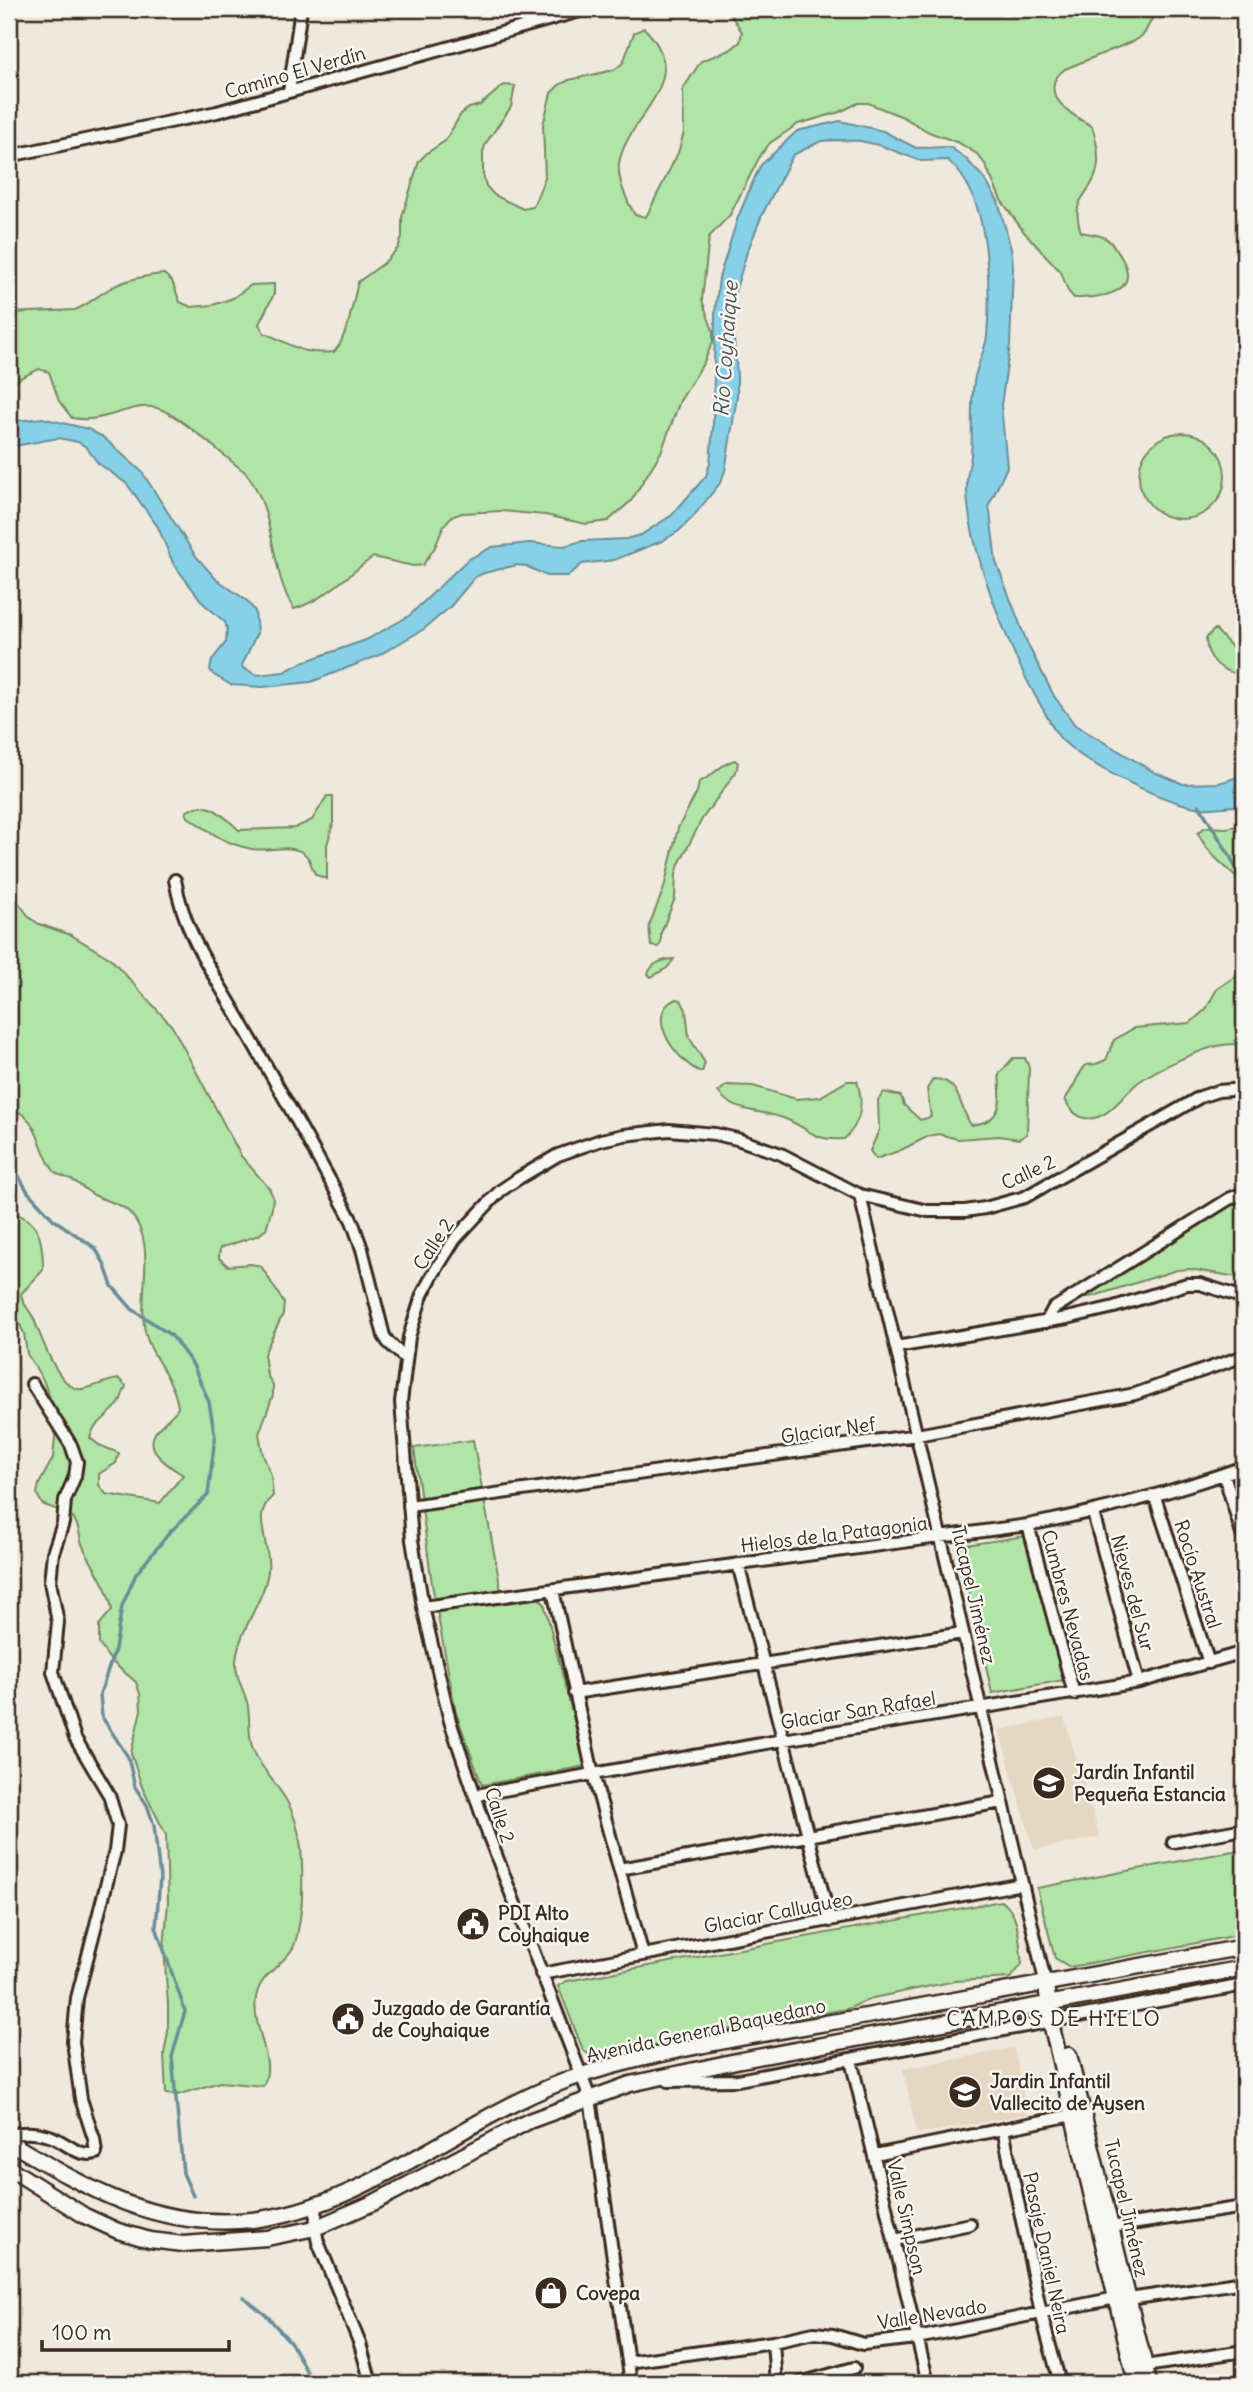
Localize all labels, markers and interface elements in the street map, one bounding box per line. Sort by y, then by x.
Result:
street label: Camino El Verdín [222,40,368,104]
water label: Río Coyhaique [707,278,744,418]
street label: Calle 2 [997,1149,1059,1195]
street label: Calle 2 [407,1214,459,1274]
street label: Glaciar Nef [779,1411,878,1449]
street label: Hielos de la Patagonia [739,1511,929,1557]
street label: Rocío Austral [1169,1517,1227,1631]
street label: Tucapel Jiménez [946,1524,1002,1666]
street label: Cumbres Nevadas [1036,1527,1100,1683]
street label: Nieves del Sur [1106,1532,1160,1654]
street label: Glaciar San Rafael [779,1686,937,1734]
place label: Jardín Infantil Pequeña Estancia [1074,1760,1226,1806]
school or university icon: Jardín Infantil Pequeña Estancia [1030,1764,1068,1802]
street label: Calle 2 [480,1784,520,1846]
street label: Glaciar Calluqueo [702,1886,854,1938]
place label: PDI Alto Coyhaique [498,1901,590,1947]
public building icon: PDI Alto Coyhaique [454,1905,492,1943]
street label: Avenida General Baquedano [584,1993,828,2067]
place label: Juzgado de Garantía de Coyhaique [372,1996,551,2042]
public building icon: Juzgado de Garantía de Coyhaique [329,2000,367,2038]
district label: CAMPOS DE HIELO [946,2005,1162,2032]
place label: Jardin Infantil Vallecito de Aysen [990,2069,1145,2115]
school or university icon: Jardin Infantil Vallecito de Aysen [946,2073,984,2111]
street label: Tucapel Jiménez [1099,2137,1155,2279]
street label: Valle Simpson [882,2157,932,2277]
street label: Pasaje Daniel Neira [1018,2170,1076,2336]
shop icon: Covepa [532,2274,570,2312]
place label: Covepa [576,2281,640,2305]
street label: Valle Nevado [876,2294,988,2334]
scale bar [42,2308,229,2352]
text: 100 m [52,2319,111,2346]

